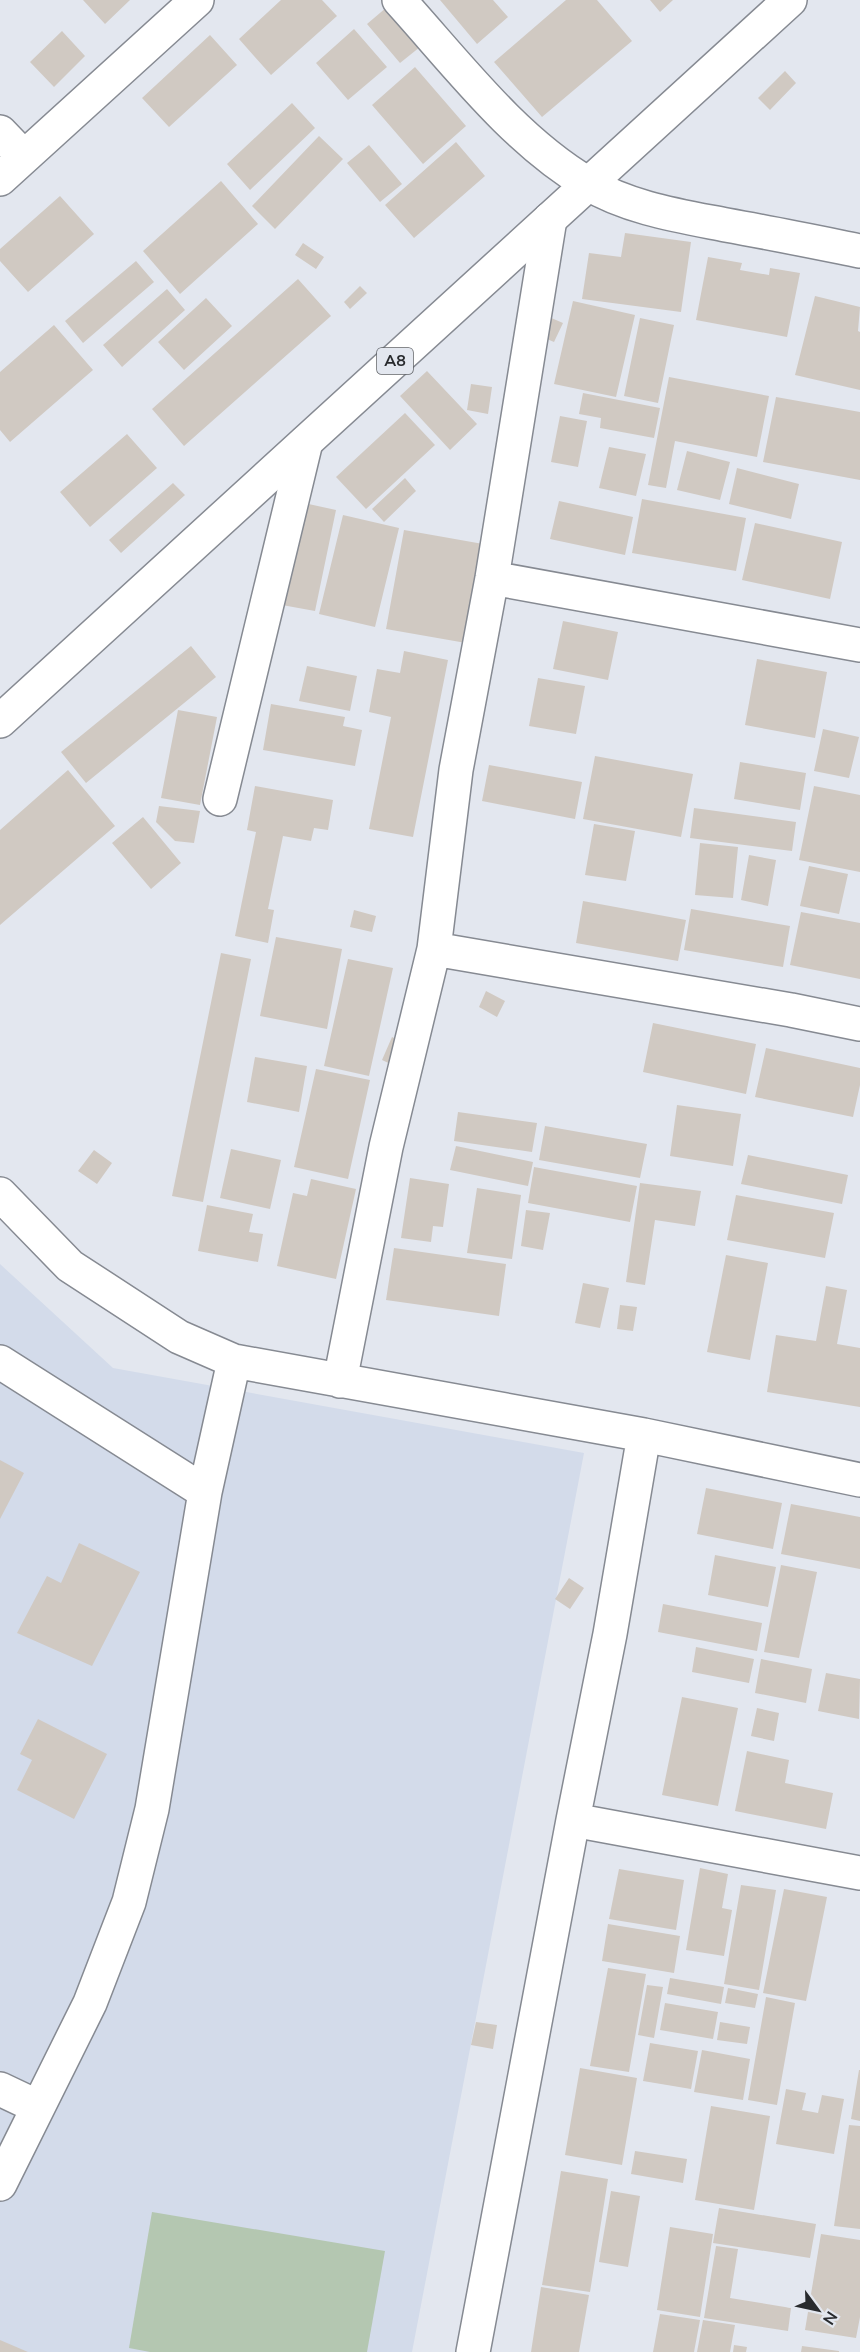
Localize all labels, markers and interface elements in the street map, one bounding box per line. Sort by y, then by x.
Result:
road number: A8 [377,348,413,374]
north arrow [788,2280,848,2340]
text: N [817,2307,842,2329]

